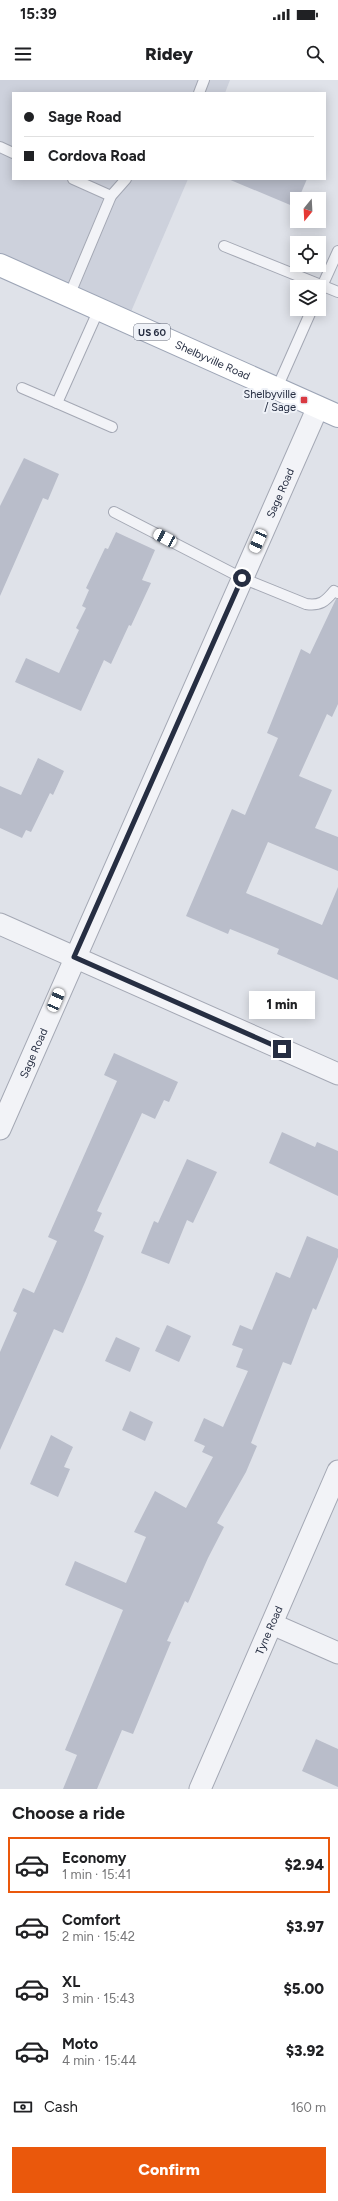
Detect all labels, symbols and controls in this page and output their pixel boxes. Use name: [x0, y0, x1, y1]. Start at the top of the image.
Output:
text: 15:39: [20, 5, 57, 23]
icon: menu: [12, 43, 34, 65]
text: Ridey: [145, 43, 193, 65]
icon: search: [304, 43, 326, 65]
text: Sage Road: [48, 108, 121, 126]
text: Cordova Road: [48, 147, 146, 165]
north arrow: [290, 192, 326, 228]
map controls: [290, 192, 326, 316]
button: locate: [290, 236, 326, 272]
button: layers: [290, 280, 326, 316]
road number: US 60: [134, 324, 170, 340]
street label: Shelbyville Road: [173, 338, 252, 382]
place label: Shelbyville / Sage: [243, 388, 296, 414]
marker: Shelbyville / Sage: [299, 395, 309, 405]
street label: Sage Road: [264, 466, 297, 520]
car: [152, 527, 178, 549]
car: [248, 528, 268, 554]
route start: [233, 569, 251, 587]
car: [46, 987, 66, 1013]
callout: 1 min: [249, 991, 315, 1019]
text: 1 min: [266, 997, 298, 1012]
street label: Sage Road: [17, 1026, 50, 1080]
route end: [273, 1040, 291, 1058]
street label: Tyne Road: [253, 1604, 285, 1657]
text: Choose a ride: [12, 1802, 125, 1824]
icon: car: [14, 1847, 50, 1883]
text: Economy: [62, 1849, 127, 1867]
text: $2.94: [285, 1856, 324, 1874]
text: 1 min · 15:41: [62, 1867, 131, 1882]
icon: car: [14, 1909, 50, 1945]
text: Comfort: [62, 1911, 121, 1929]
text: $3.97: [286, 1918, 324, 1936]
text: 2 min · 15:42: [62, 1929, 135, 1944]
icon: car: [14, 1971, 50, 2007]
text: XL: [62, 1973, 80, 1991]
text: $5.00: [283, 1980, 324, 1998]
text: 3 min · 15:43: [62, 1991, 135, 2006]
icon: car: [14, 2033, 50, 2069]
text: Moto: [62, 2035, 98, 2053]
text: $3.92: [286, 2042, 324, 2060]
text: 4 min · 15:44: [62, 2053, 137, 2068]
icon: cash: [12, 2096, 34, 2118]
text: Cash: [44, 2098, 78, 2116]
text: 160 m: [291, 2100, 326, 2115]
button: Confirm: [12, 2147, 326, 2193]

